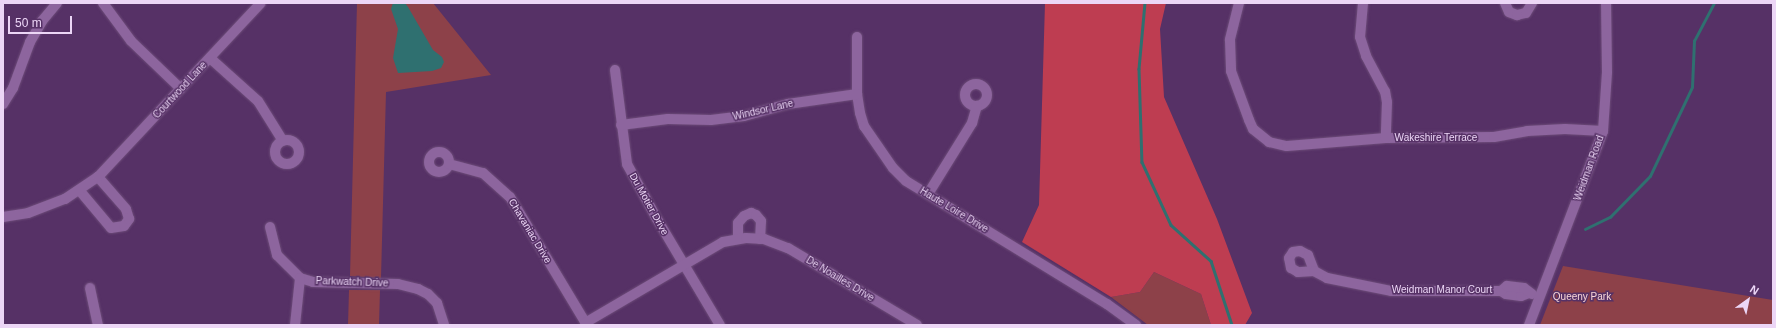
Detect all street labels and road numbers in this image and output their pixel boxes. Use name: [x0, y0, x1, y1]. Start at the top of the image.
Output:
street label: Courtwood Lane: [151, 59, 209, 121]
street label: Windsor Lane: [732, 97, 794, 123]
street label: Wakeshire Terrace: [1395, 132, 1477, 144]
street label: Weidman Road: [1572, 134, 1606, 202]
street label: Du Motier Drive: [627, 171, 671, 237]
street label: Haute Loire Drive: [918, 185, 990, 235]
street label: Chavaniac Drive: [506, 196, 554, 266]
street label: De Noailles Drive: [804, 254, 876, 304]
street label: Parkwatch Drive: [315, 275, 389, 289]
street label: Weidman Manor Court: [1392, 284, 1492, 296]

